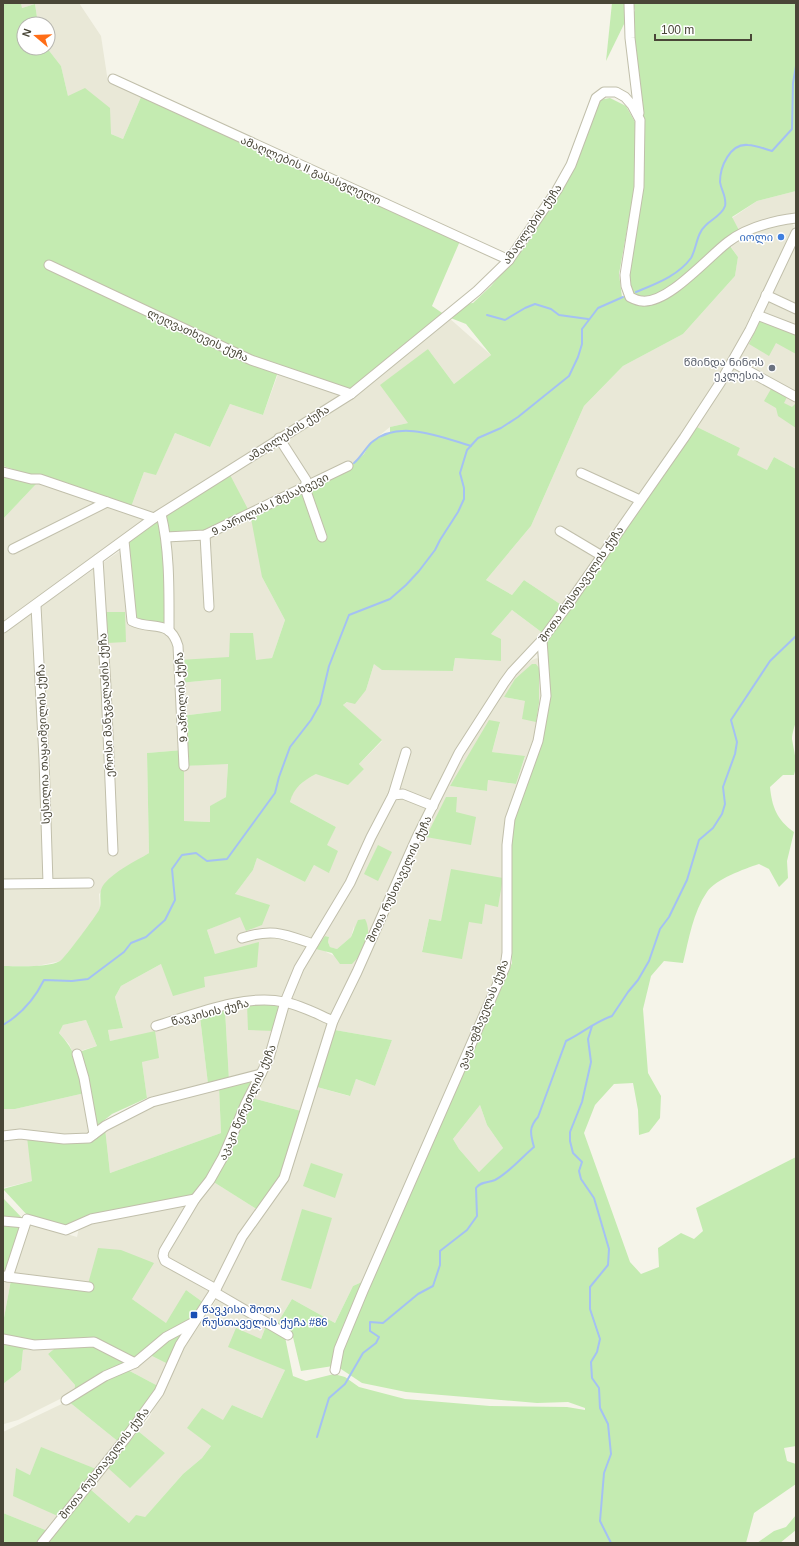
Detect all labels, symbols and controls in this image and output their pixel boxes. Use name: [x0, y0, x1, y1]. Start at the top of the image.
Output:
north arrow: [16, 16, 56, 56]
scale bar: [655, 16, 751, 42]
text: 100 m: [661, 23, 694, 37]
text: N: [20, 27, 34, 38]
street label: ამაღლების II გასასვლელი: [239, 134, 383, 207]
street label: ამაღლების ქუჩა: [500, 182, 565, 267]
place label: იოლი: [740, 231, 773, 244]
marker: იოლი: [776, 232, 786, 242]
street label: ლეღვათხევის ქუჩა: [145, 306, 250, 365]
place label: წმინდა ნინოს ეკლესია: [684, 356, 764, 382]
marker: წმინდა ნინოს ეკლესია: [767, 363, 777, 373]
street label: ამაღლების ქუჩა: [245, 403, 332, 464]
street label: 9 აპრილის I შესახვევი: [210, 470, 331, 538]
street label: შოთა რუსთაველის ქუჩა: [536, 524, 626, 645]
street label: ეროსი მანჯგალაძის ქუჩა: [96, 632, 117, 777]
street label: 9 აპრილის ქუჩა: [173, 652, 190, 742]
street label: სესილია თაყაიშვილის ქუჩა: [34, 664, 53, 824]
street label: შოთა რუსთაველის ქუჩა: [364, 814, 435, 945]
street label: ვაჟა-ფშაველას ქუჩა: [456, 958, 511, 1071]
street label: წავკისის ქუჩა: [170, 997, 250, 1028]
street label: აკაკი წერეთლის ქუჩა: [216, 1042, 279, 1162]
place label: წავკისი შოთა რუსთაველის ქუჩა #86: [202, 1303, 327, 1329]
marker: წავკისი შოთა რუსთაველის ქუჩა #86: [189, 1310, 199, 1320]
street label: შოთა რუსთაველის ქუჩა: [57, 1405, 152, 1522]

